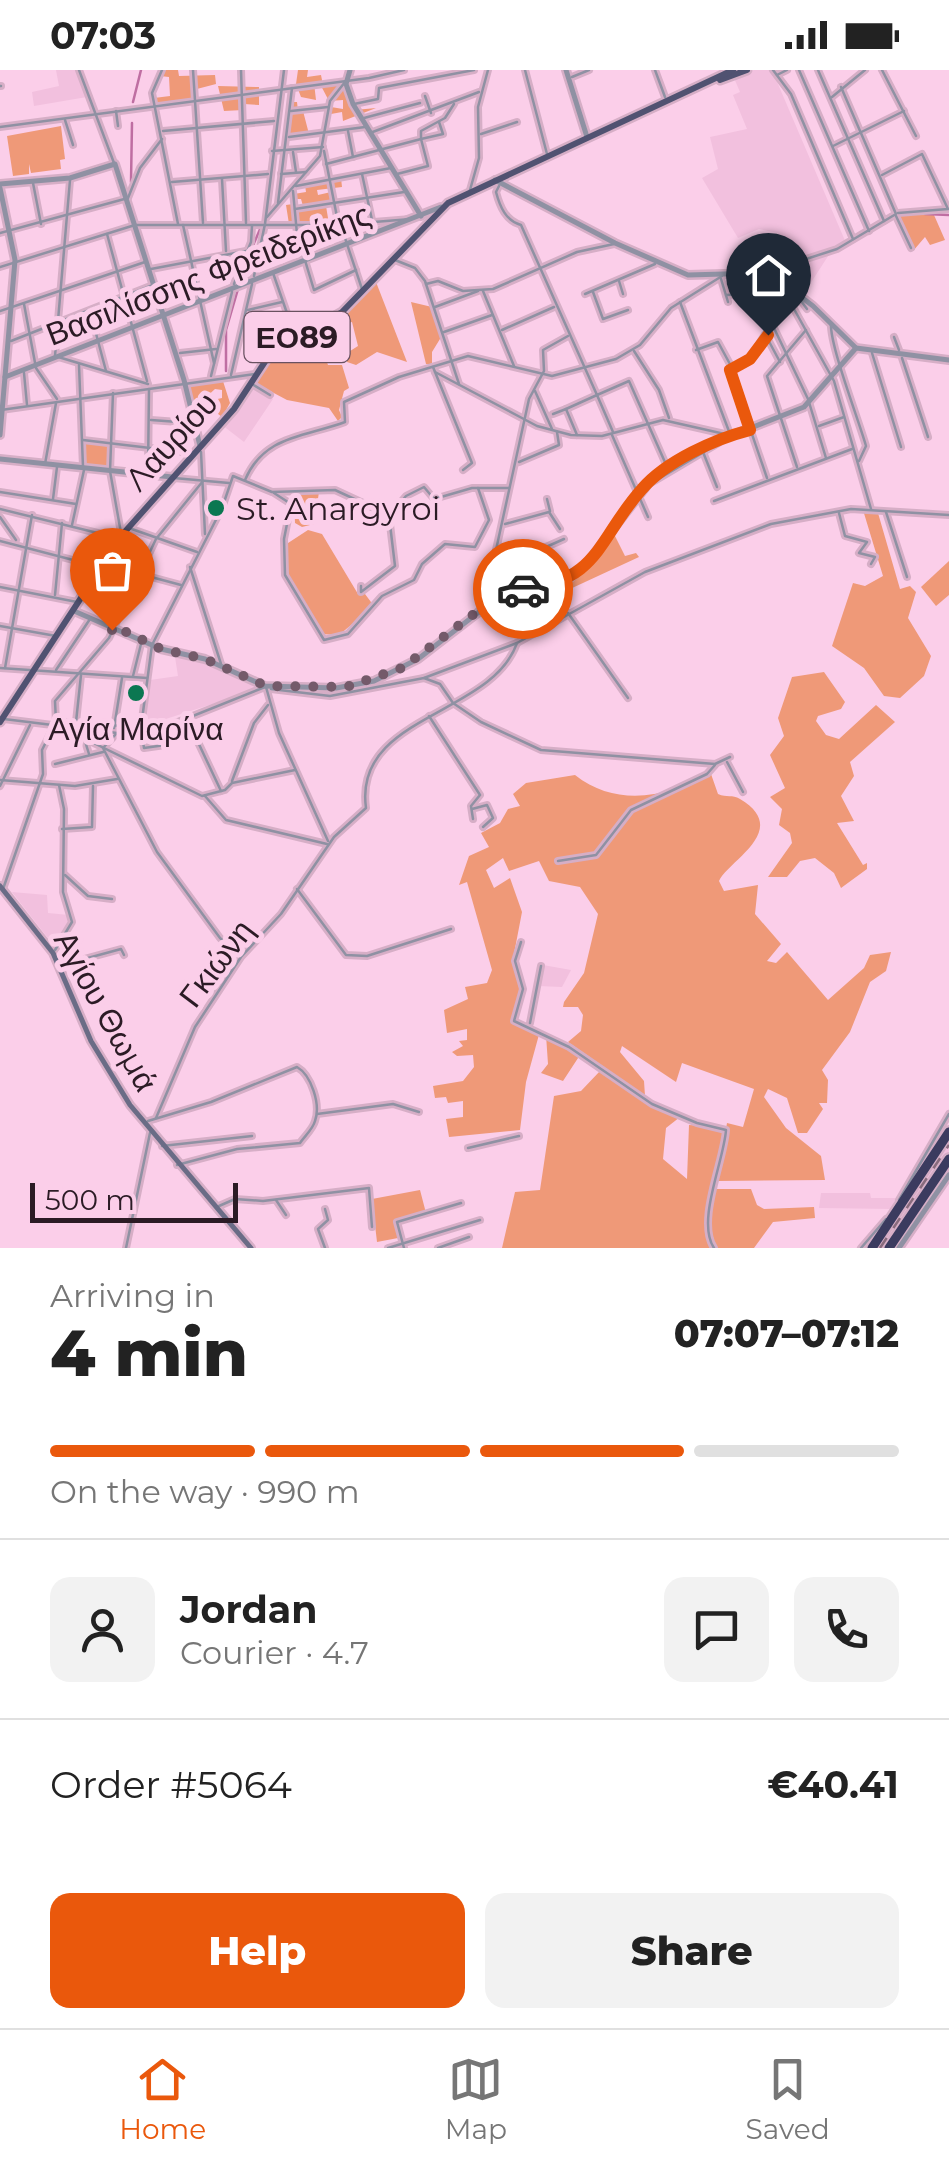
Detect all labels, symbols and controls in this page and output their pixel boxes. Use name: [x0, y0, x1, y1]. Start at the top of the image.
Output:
text: 07:03: [50, 12, 156, 59]
street label: Βασιλίσσης Φρειδερίκης: [40, 194, 376, 354]
pin: [726, 233, 811, 336]
icon: home: [741, 248, 796, 303]
road number: ΕΟ89: [244, 312, 350, 362]
street label: Λαυρίου: [117, 384, 225, 498]
place label: St. Anargyroi: [236, 489, 440, 528]
marker: St. Anargyroi: [205, 497, 227, 519]
pin: [70, 528, 155, 631]
courier: [473, 539, 573, 639]
icon: bag: [85, 543, 140, 598]
icon: car: [496, 562, 551, 617]
marker: Αγία Μαρίνα: [125, 682, 147, 704]
place label: Αγία Μαρίνα: [48, 709, 224, 748]
street label: Γκιώνη: [170, 912, 262, 1014]
street label: Αγίου Θωμά: [46, 924, 166, 1098]
scale bar: [30, 1178, 238, 1222]
text: 500 m: [45, 1183, 135, 1217]
text: Arriving in: [50, 1276, 215, 1315]
text: 07:07–07:12: [674, 1310, 899, 1357]
text: 4 min: [50, 1313, 248, 1392]
text: On the way · 990 m: [50, 1472, 360, 1511]
button: person: [50, 1577, 155, 1682]
button: chat: [664, 1577, 769, 1682]
button: phone: [794, 1577, 899, 1682]
text: Jordan: [180, 1586, 318, 1633]
text: Courier · 4.7: [180, 1633, 369, 1672]
text: Order #5064: [50, 1761, 292, 1808]
text: €40.41: [767, 1761, 899, 1808]
button: Help: [50, 1893, 465, 2008]
button: Share: [485, 1893, 899, 2008]
tab: Home: [119, 2052, 206, 2146]
tab: Map: [445, 2052, 507, 2146]
tab: Saved: [746, 2052, 830, 2146]

